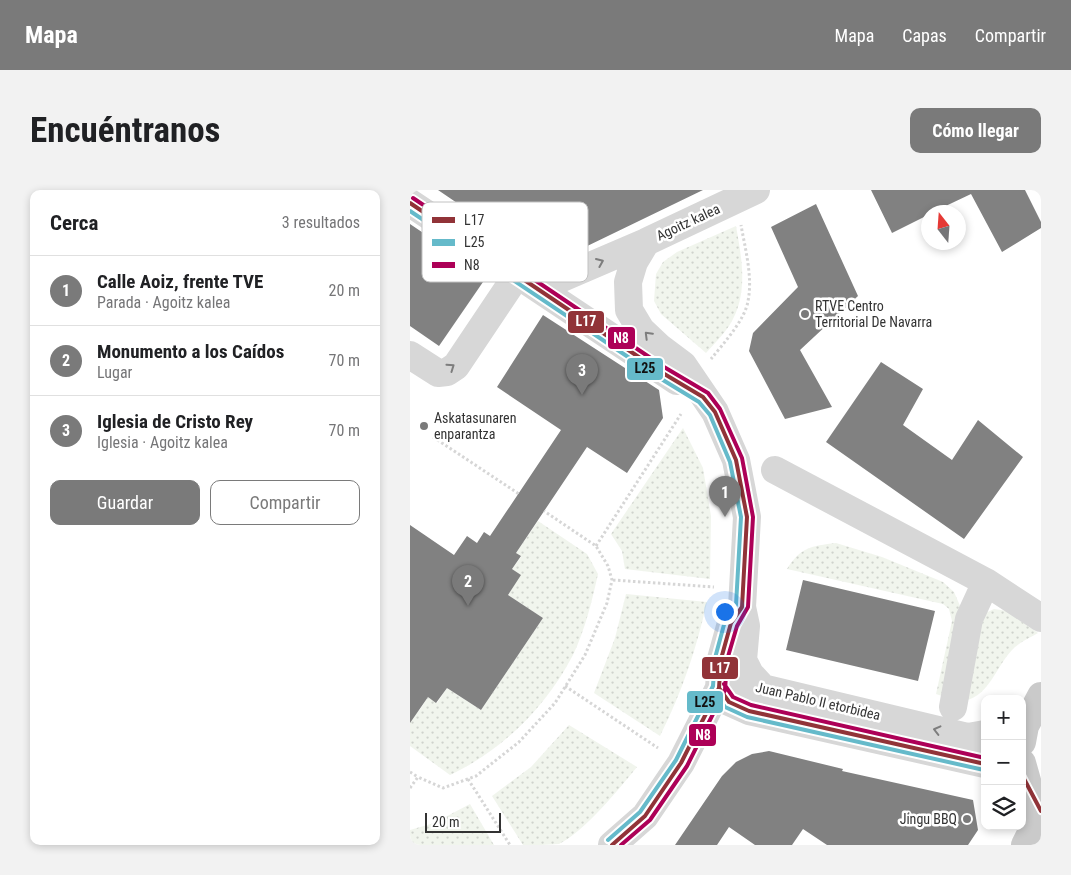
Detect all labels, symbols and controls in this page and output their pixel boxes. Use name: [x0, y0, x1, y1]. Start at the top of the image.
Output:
text: Mapa: [25, 21, 78, 49]
text: Mapa: [835, 25, 874, 46]
text: Capas: [902, 25, 947, 46]
text: Compartir: [975, 25, 1046, 46]
button: Cómo llegar: [910, 108, 1041, 153]
text: Encuéntranos: [30, 110, 221, 151]
street label: Agoitz kalea: [654, 200, 722, 244]
legend: [422, 202, 588, 282]
north arrow: [921, 205, 966, 250]
text: Cerca: [50, 211, 98, 235]
text: L17: [464, 212, 485, 228]
text: 3 resultados: [282, 213, 360, 232]
text: L25: [464, 234, 485, 250]
text: N8: [464, 257, 480, 273]
one-way arrow: [595, 258, 604, 268]
text: Calle Aoiz, frente TVE: [97, 270, 263, 293]
text: 1: [62, 281, 70, 300]
text: 20 m: [328, 281, 360, 300]
text: Parada · Agoitz kalea: [97, 293, 230, 312]
place label: RTVE Centro Territorial De Navarra: [815, 298, 932, 330]
marker: RTVE Centro Territorial De Navarra: [799, 308, 811, 320]
line badge: L17: [567, 310, 605, 334]
text: L17: [576, 313, 596, 329]
line badge: N8: [607, 326, 636, 350]
text: N8: [613, 330, 629, 346]
one-way arrow: [644, 332, 653, 341]
text: Monumento a los Caídos: [97, 340, 284, 363]
text: 2: [62, 351, 70, 370]
text: 70 m: [328, 351, 360, 370]
pin: 3: [566, 354, 598, 395]
line badge: L25: [626, 357, 664, 381]
text: L25: [635, 360, 655, 376]
text: Lugar: [97, 363, 132, 382]
one-way arrow: [445, 364, 455, 373]
text: Iglesia de Cristo Rey: [97, 410, 253, 433]
place label: Askatasunaren enparantza: [434, 410, 516, 442]
marker: Askatasunaren enparantza: [418, 420, 430, 432]
text: 3: [62, 421, 70, 440]
text: 70 m: [328, 421, 360, 440]
text: Iglesia · Agoitz kalea: [97, 433, 228, 452]
pin: 1: [709, 476, 741, 517]
button: Guardar: [50, 480, 200, 525]
button: Compartir: [210, 480, 360, 525]
pin: 2: [452, 565, 484, 606]
your location: [712, 599, 738, 625]
line badge: L17: [701, 656, 739, 680]
text: L17: [710, 660, 730, 676]
street label: Juan Pablo II etorbidea: [754, 679, 882, 723]
line badge: L25: [686, 690, 724, 714]
text: L25: [695, 694, 715, 710]
map controls: [981, 695, 1026, 830]
button: +: [981, 695, 1026, 740]
line badge: N8: [688, 723, 717, 747]
one-way arrow: [934, 725, 942, 735]
text: N8: [695, 727, 711, 743]
button: −: [981, 740, 1026, 785]
button: layers: [981, 785, 1026, 830]
scale bar: [425, 810, 501, 833]
place label: Jingu BBQ: [900, 811, 957, 827]
marker: Jingu BBQ: [961, 813, 973, 825]
text: 20 m: [432, 814, 460, 830]

